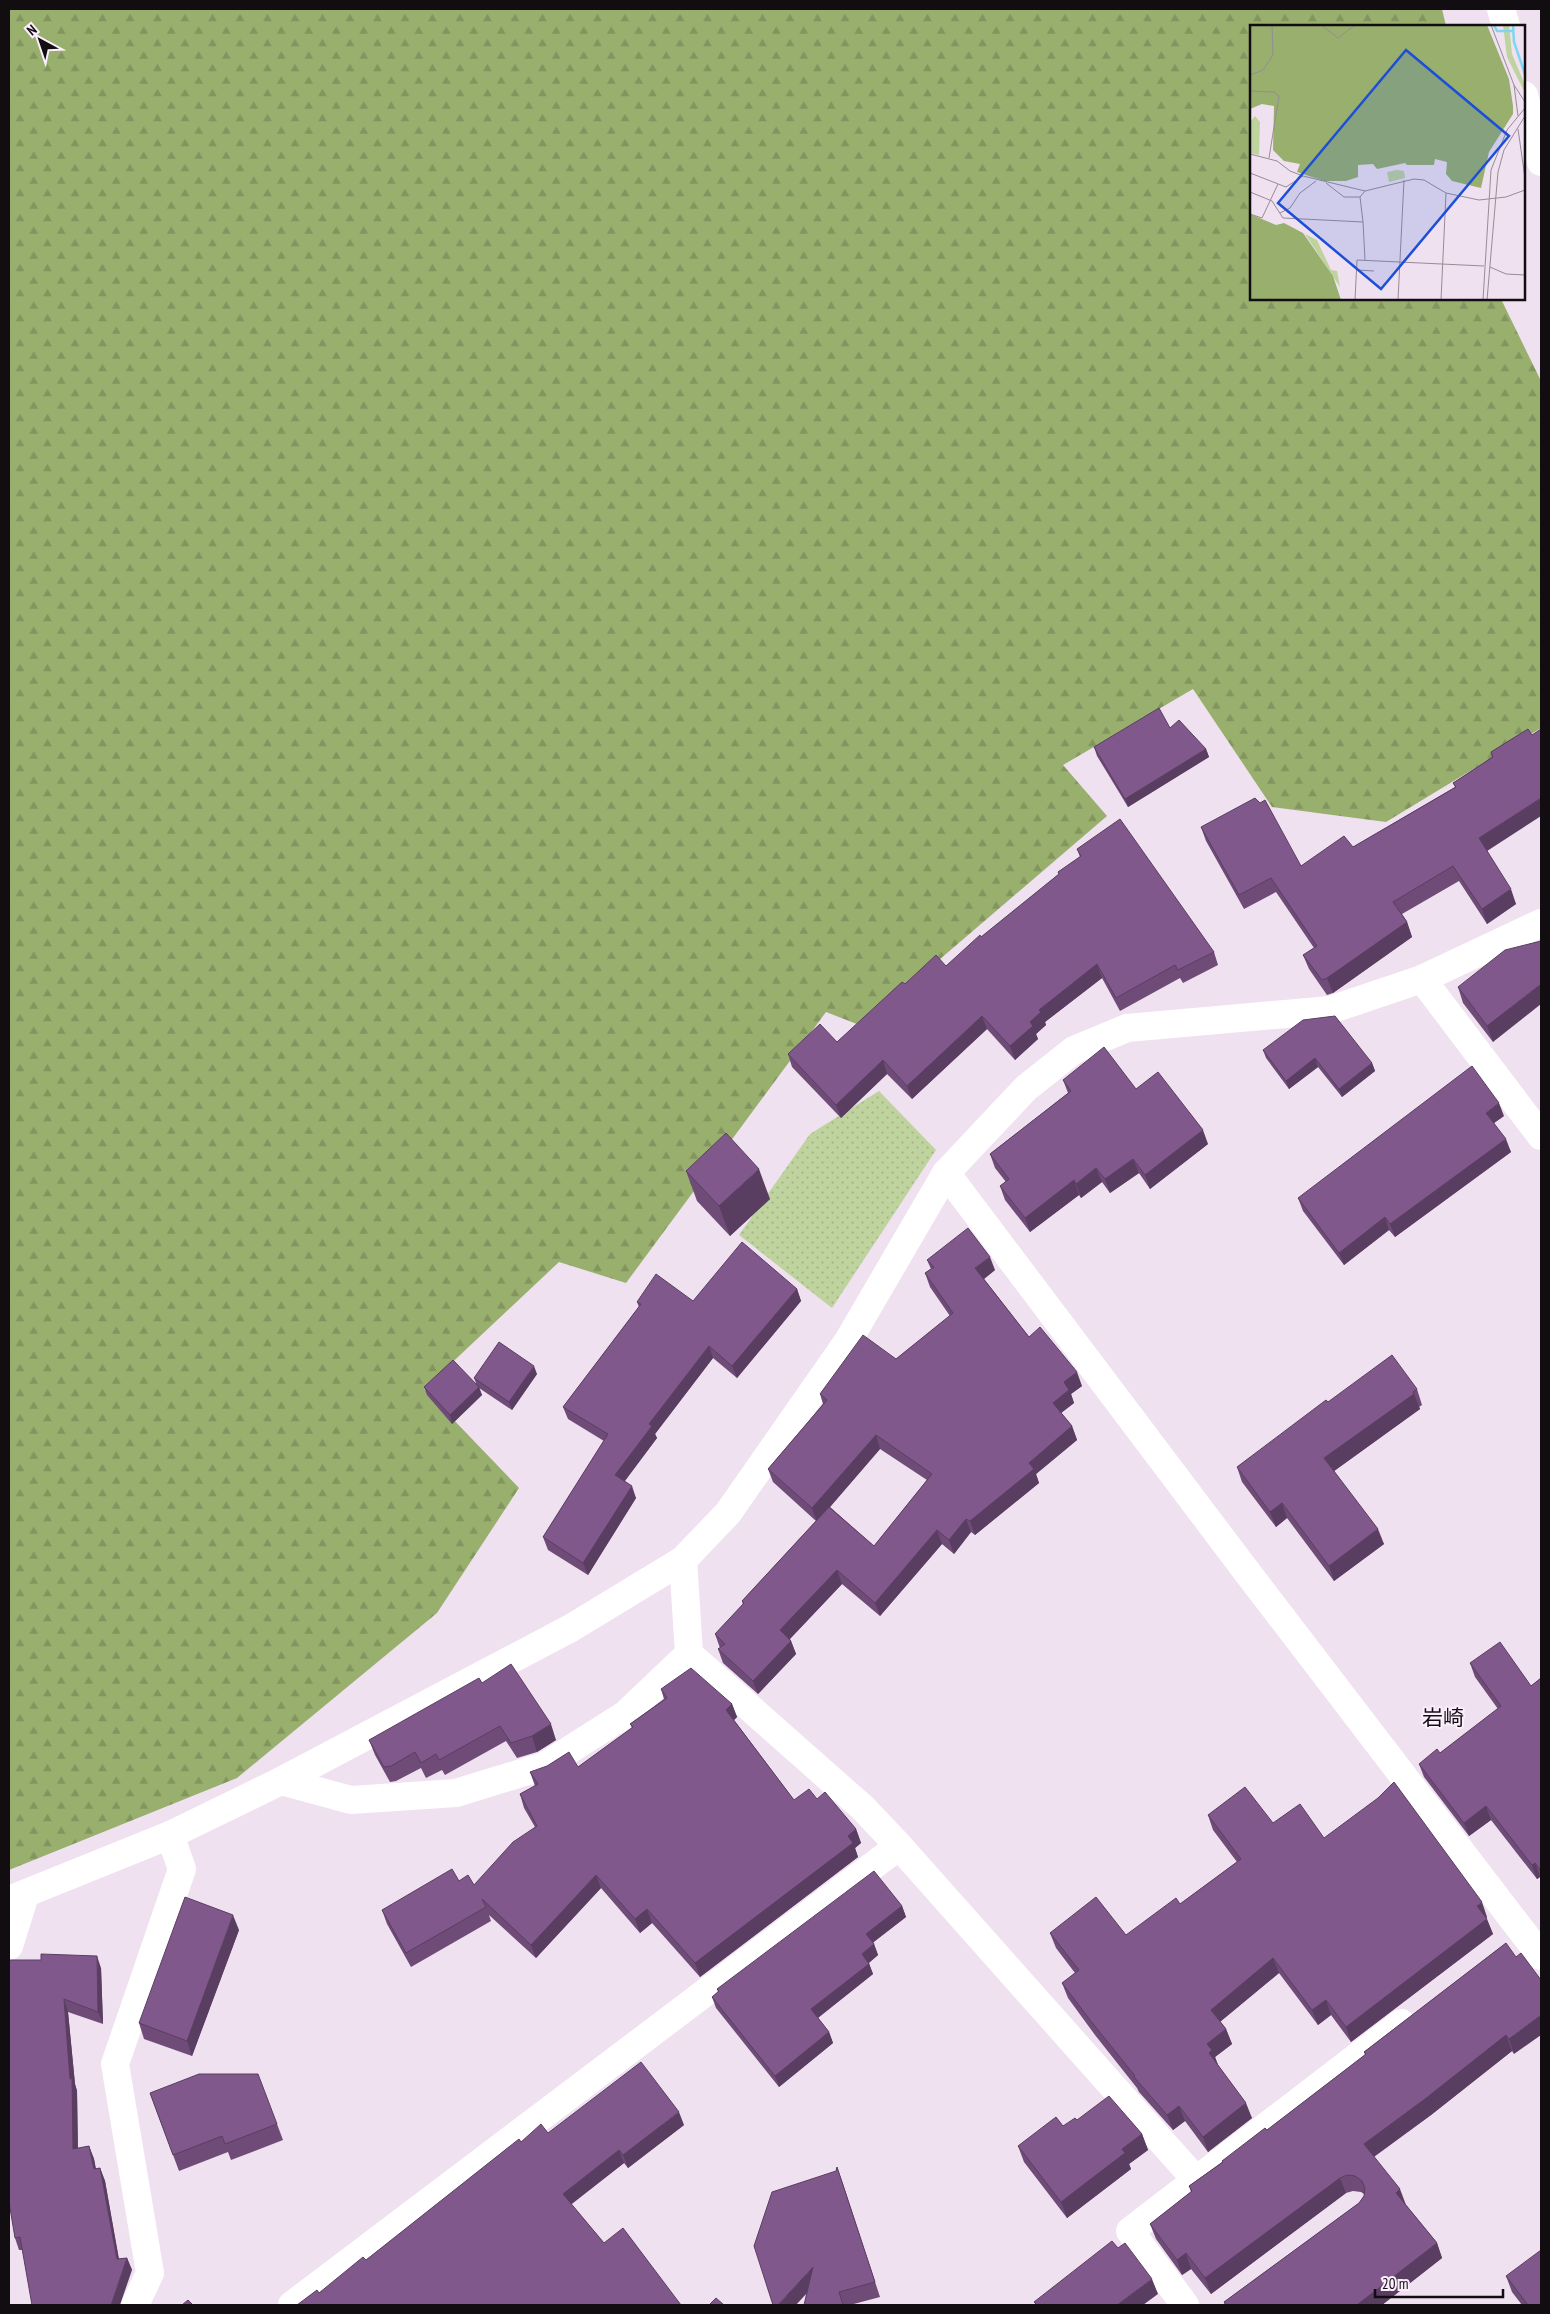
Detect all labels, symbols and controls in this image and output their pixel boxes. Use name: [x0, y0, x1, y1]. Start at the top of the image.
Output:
north arrow: [15, 15, 65, 65]
text: N: [23, 21, 40, 39]
inset map: [1250, 25, 1525, 300]
district label: 岩崎: [1422, 1704, 1464, 1731]
scale bar: [1375, 2266, 1502, 2298]
text: 20 m: [1382, 2274, 1408, 2293]

